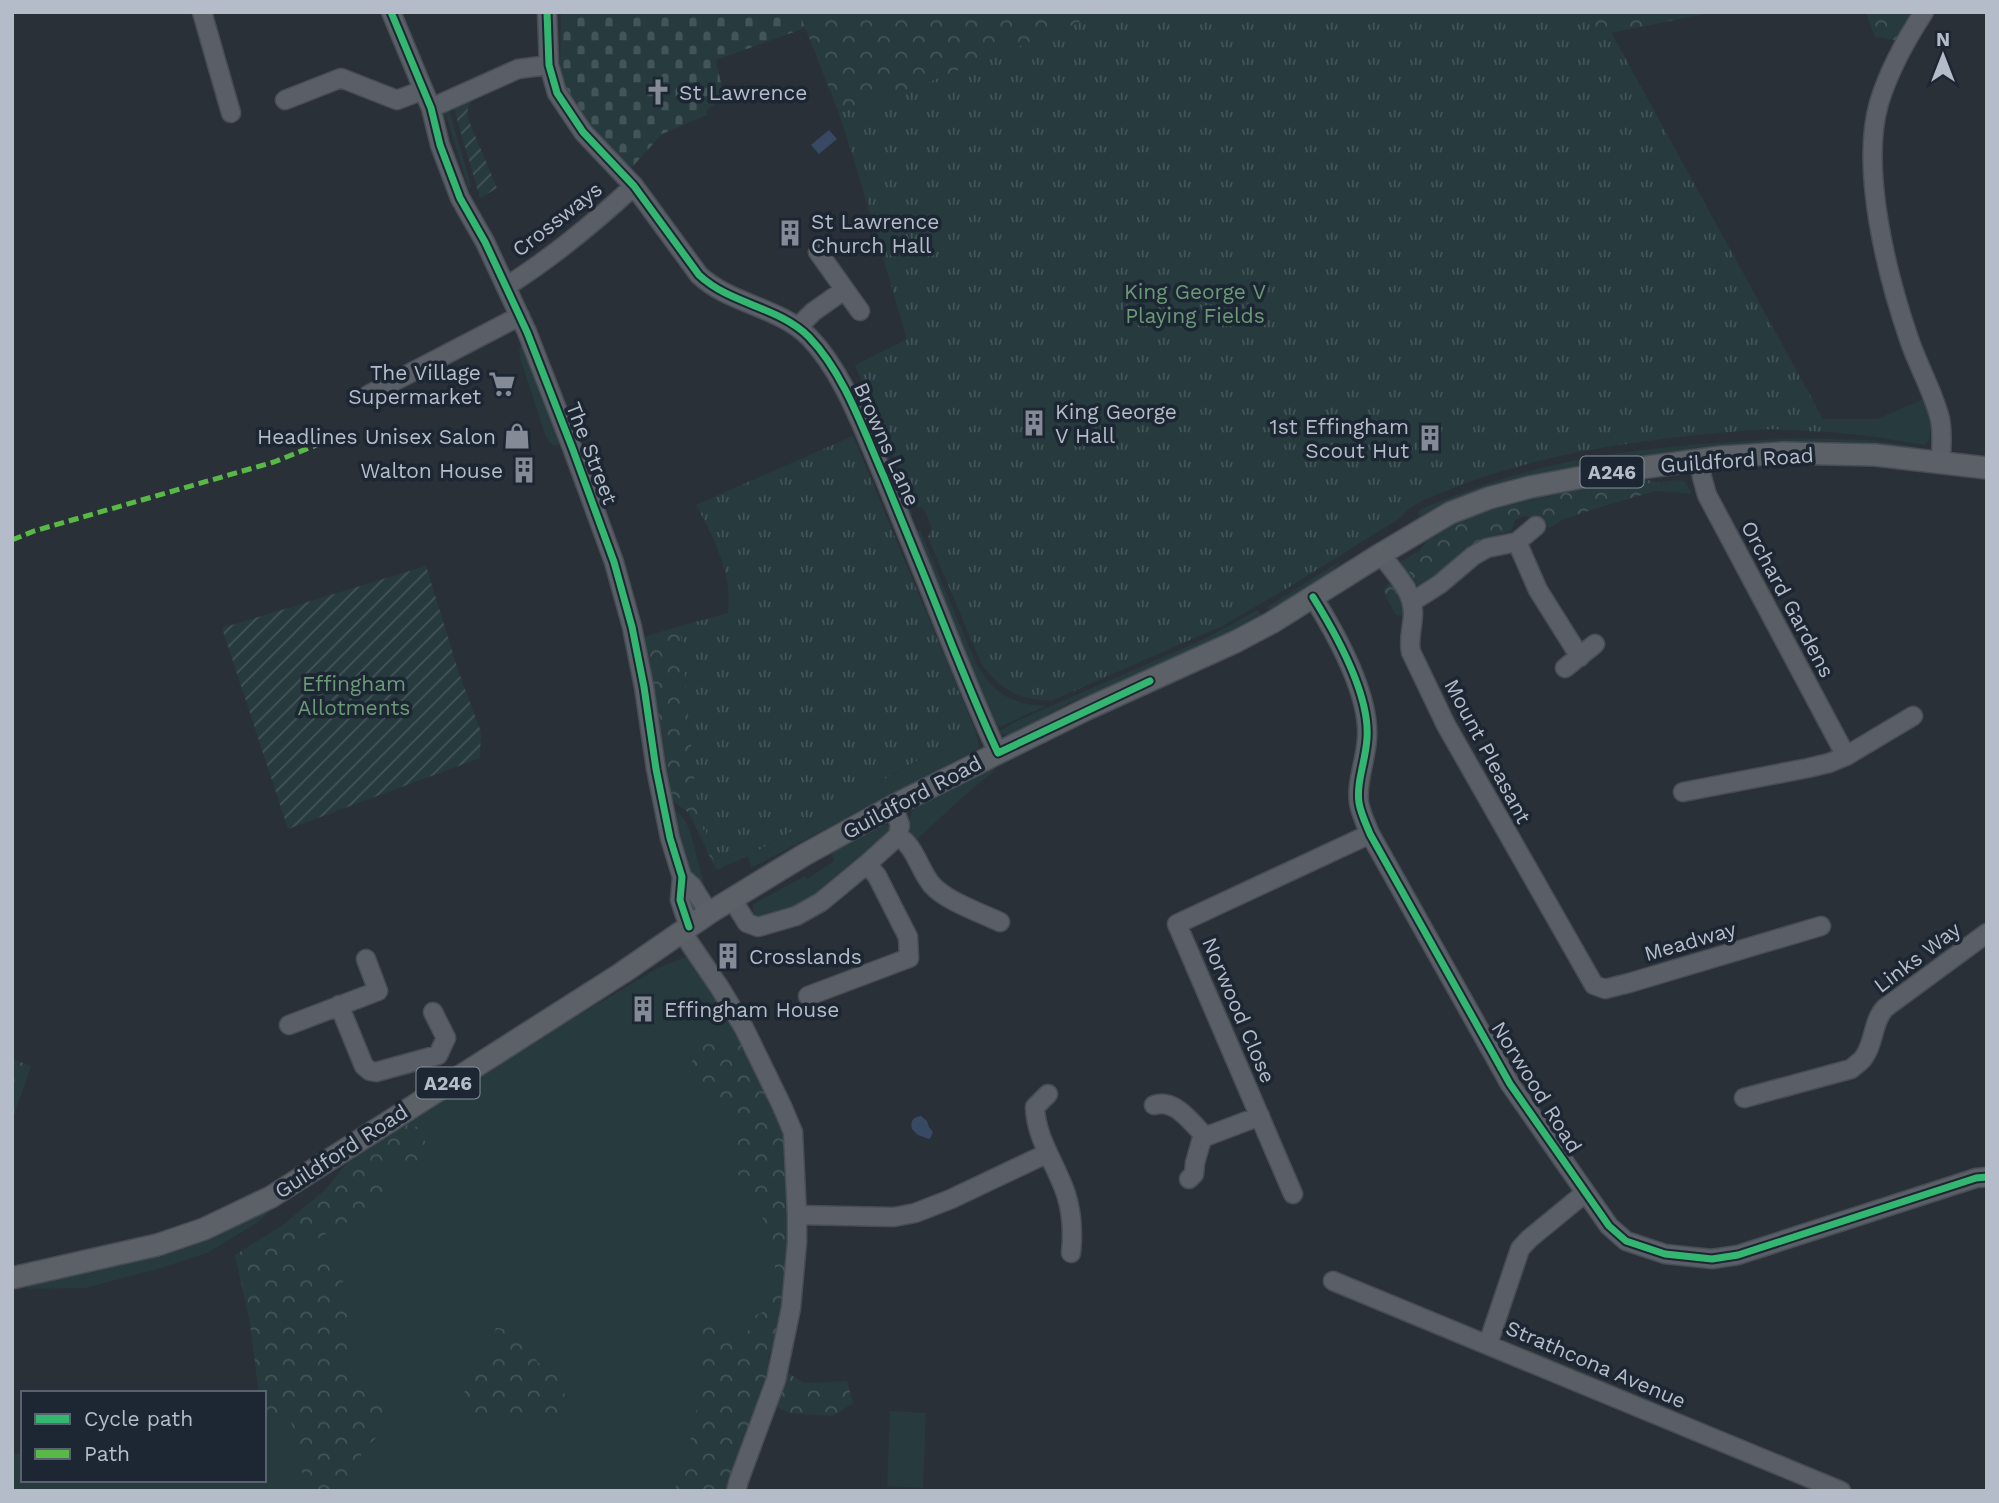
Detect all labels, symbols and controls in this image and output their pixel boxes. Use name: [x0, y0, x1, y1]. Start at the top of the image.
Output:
north arrow: [1908, 21, 1978, 91]
text: N: [1936, 28, 1950, 51]
church icon: St Lawrence: [643, 77, 673, 107]
place label: St Lawrence: [679, 80, 807, 105]
street label: Crossways: [507, 176, 607, 262]
place label: St Lawrence Church Hall: [811, 209, 939, 258]
building icon: St Lawrence Church Hall: [775, 218, 805, 248]
park label: King George V Playing Fields: [1124, 279, 1266, 328]
place label: The Village Supermarket: [348, 360, 481, 409]
supermarket icon: The Village Supermarket: [487, 369, 517, 399]
street label: Browns Lane: [849, 378, 925, 510]
street label: The Street: [561, 398, 623, 508]
place label: King George V Hall: [1055, 399, 1177, 448]
building icon: King George V Hall: [1019, 408, 1049, 438]
place label: 1st Effingham Scout Hut: [1270, 414, 1409, 463]
shop icon: Headlines Unisex Salon: [502, 421, 532, 451]
building icon: 1st Effingham Scout Hut: [1415, 423, 1445, 453]
place label: Headlines Unisex Salon: [257, 424, 496, 449]
street label: Guildford Road: [1659, 442, 1815, 478]
building icon: Walton House: [509, 455, 539, 485]
road number: A246: [1580, 457, 1644, 488]
place label: Walton House: [360, 458, 503, 483]
street label: Orchard Gardens: [1736, 516, 1840, 682]
park label: Effingham Allotments: [298, 671, 410, 720]
street label: Mount Pleasant: [1439, 675, 1537, 828]
street label: Guildford Road: [838, 750, 986, 844]
street label: Meadway: [1641, 916, 1739, 966]
street label: Links Way: [1869, 916, 1965, 998]
street label: Norwood Close: [1197, 933, 1281, 1087]
building icon: Crosslands: [713, 941, 743, 971]
place label: Crosslands: [749, 944, 862, 969]
building icon: Effingham House: [628, 994, 658, 1024]
place label: Effingham House: [664, 997, 839, 1022]
street label: Norwood Road: [1487, 1017, 1587, 1157]
road number: A246: [416, 1068, 480, 1098]
street label: Guildford Road: [270, 1099, 412, 1203]
street label: Strathcona Avenue: [1502, 1315, 1690, 1413]
legend: [21, 1391, 266, 1482]
text: Cycle path: [84, 1406, 193, 1431]
text: Path: [84, 1441, 130, 1466]

